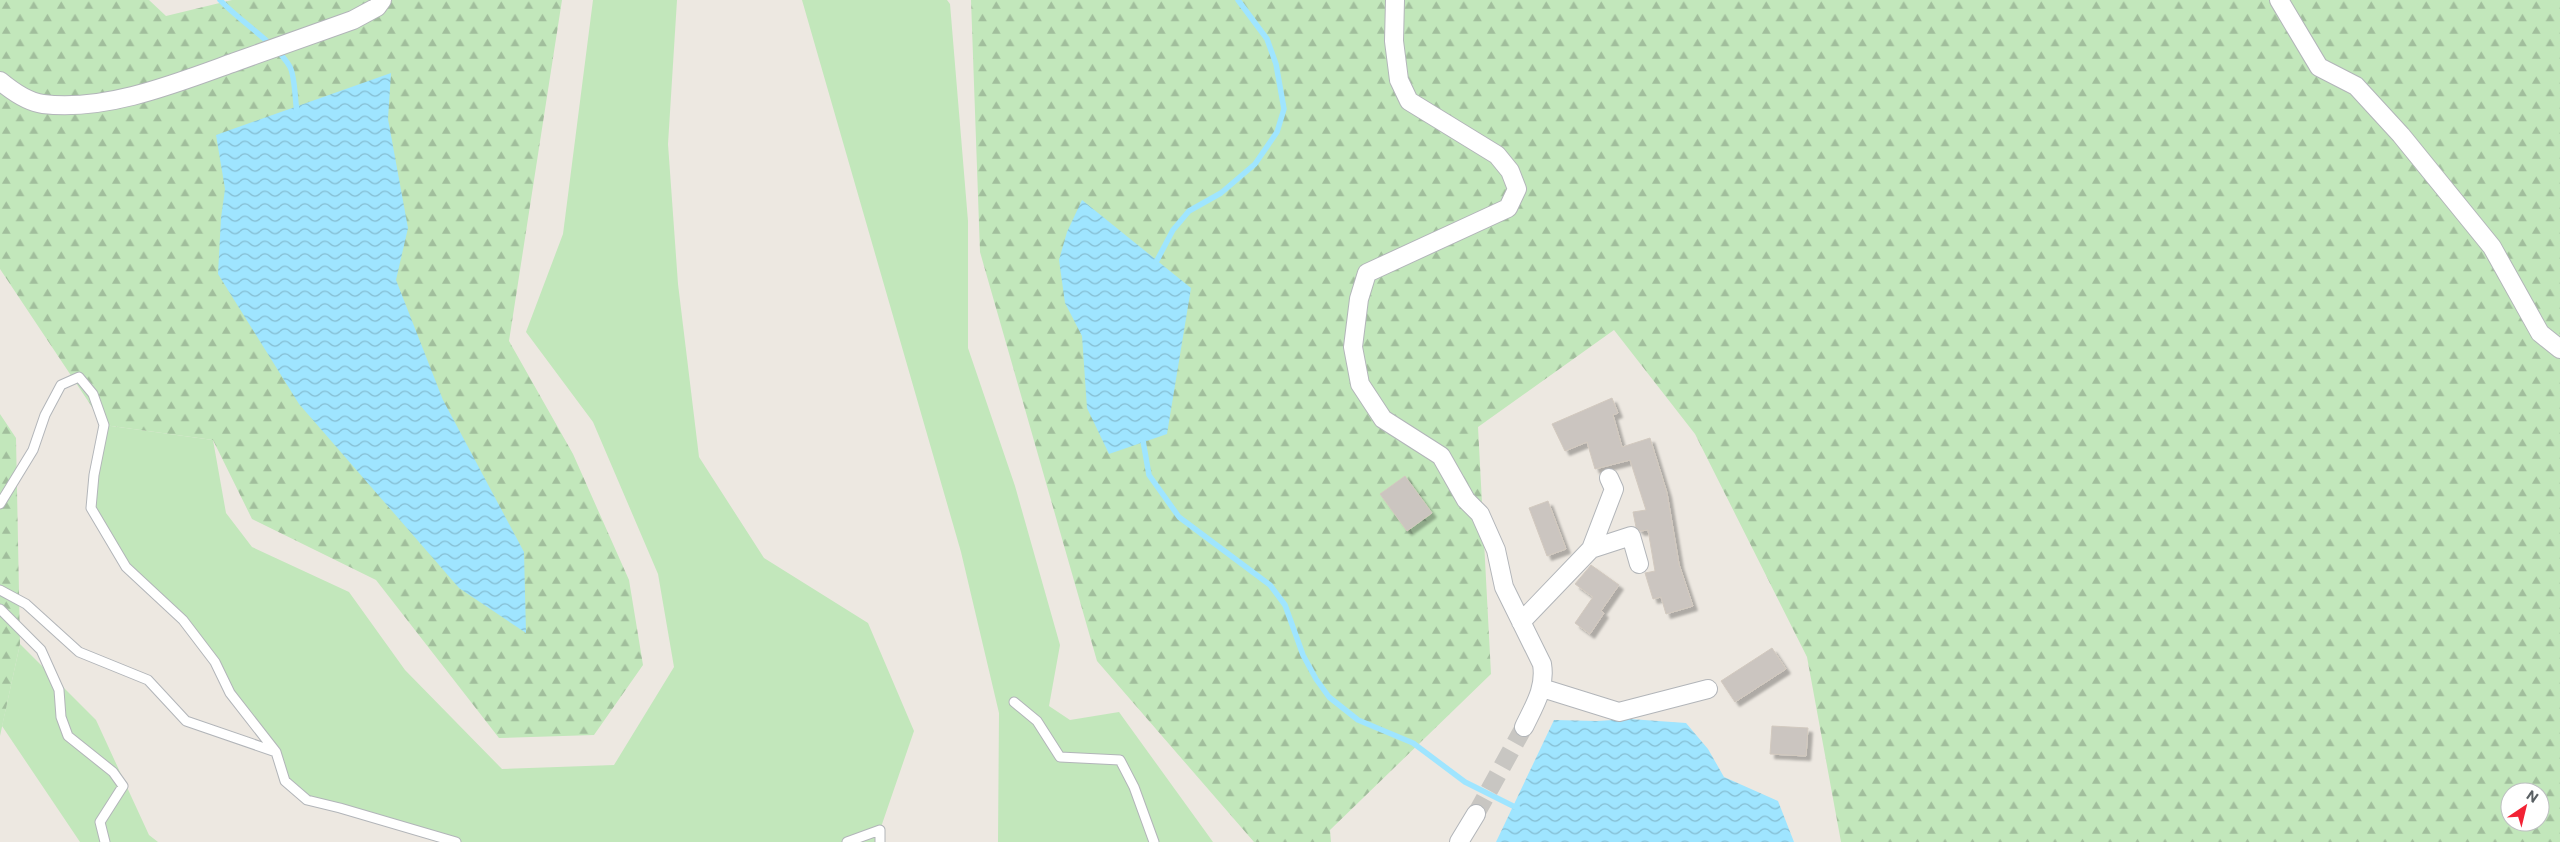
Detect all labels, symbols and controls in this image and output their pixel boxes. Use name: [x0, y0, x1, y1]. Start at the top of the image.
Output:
north arrow: [2500, 782, 2550, 832]
text: N: [2524, 786, 2542, 806]

